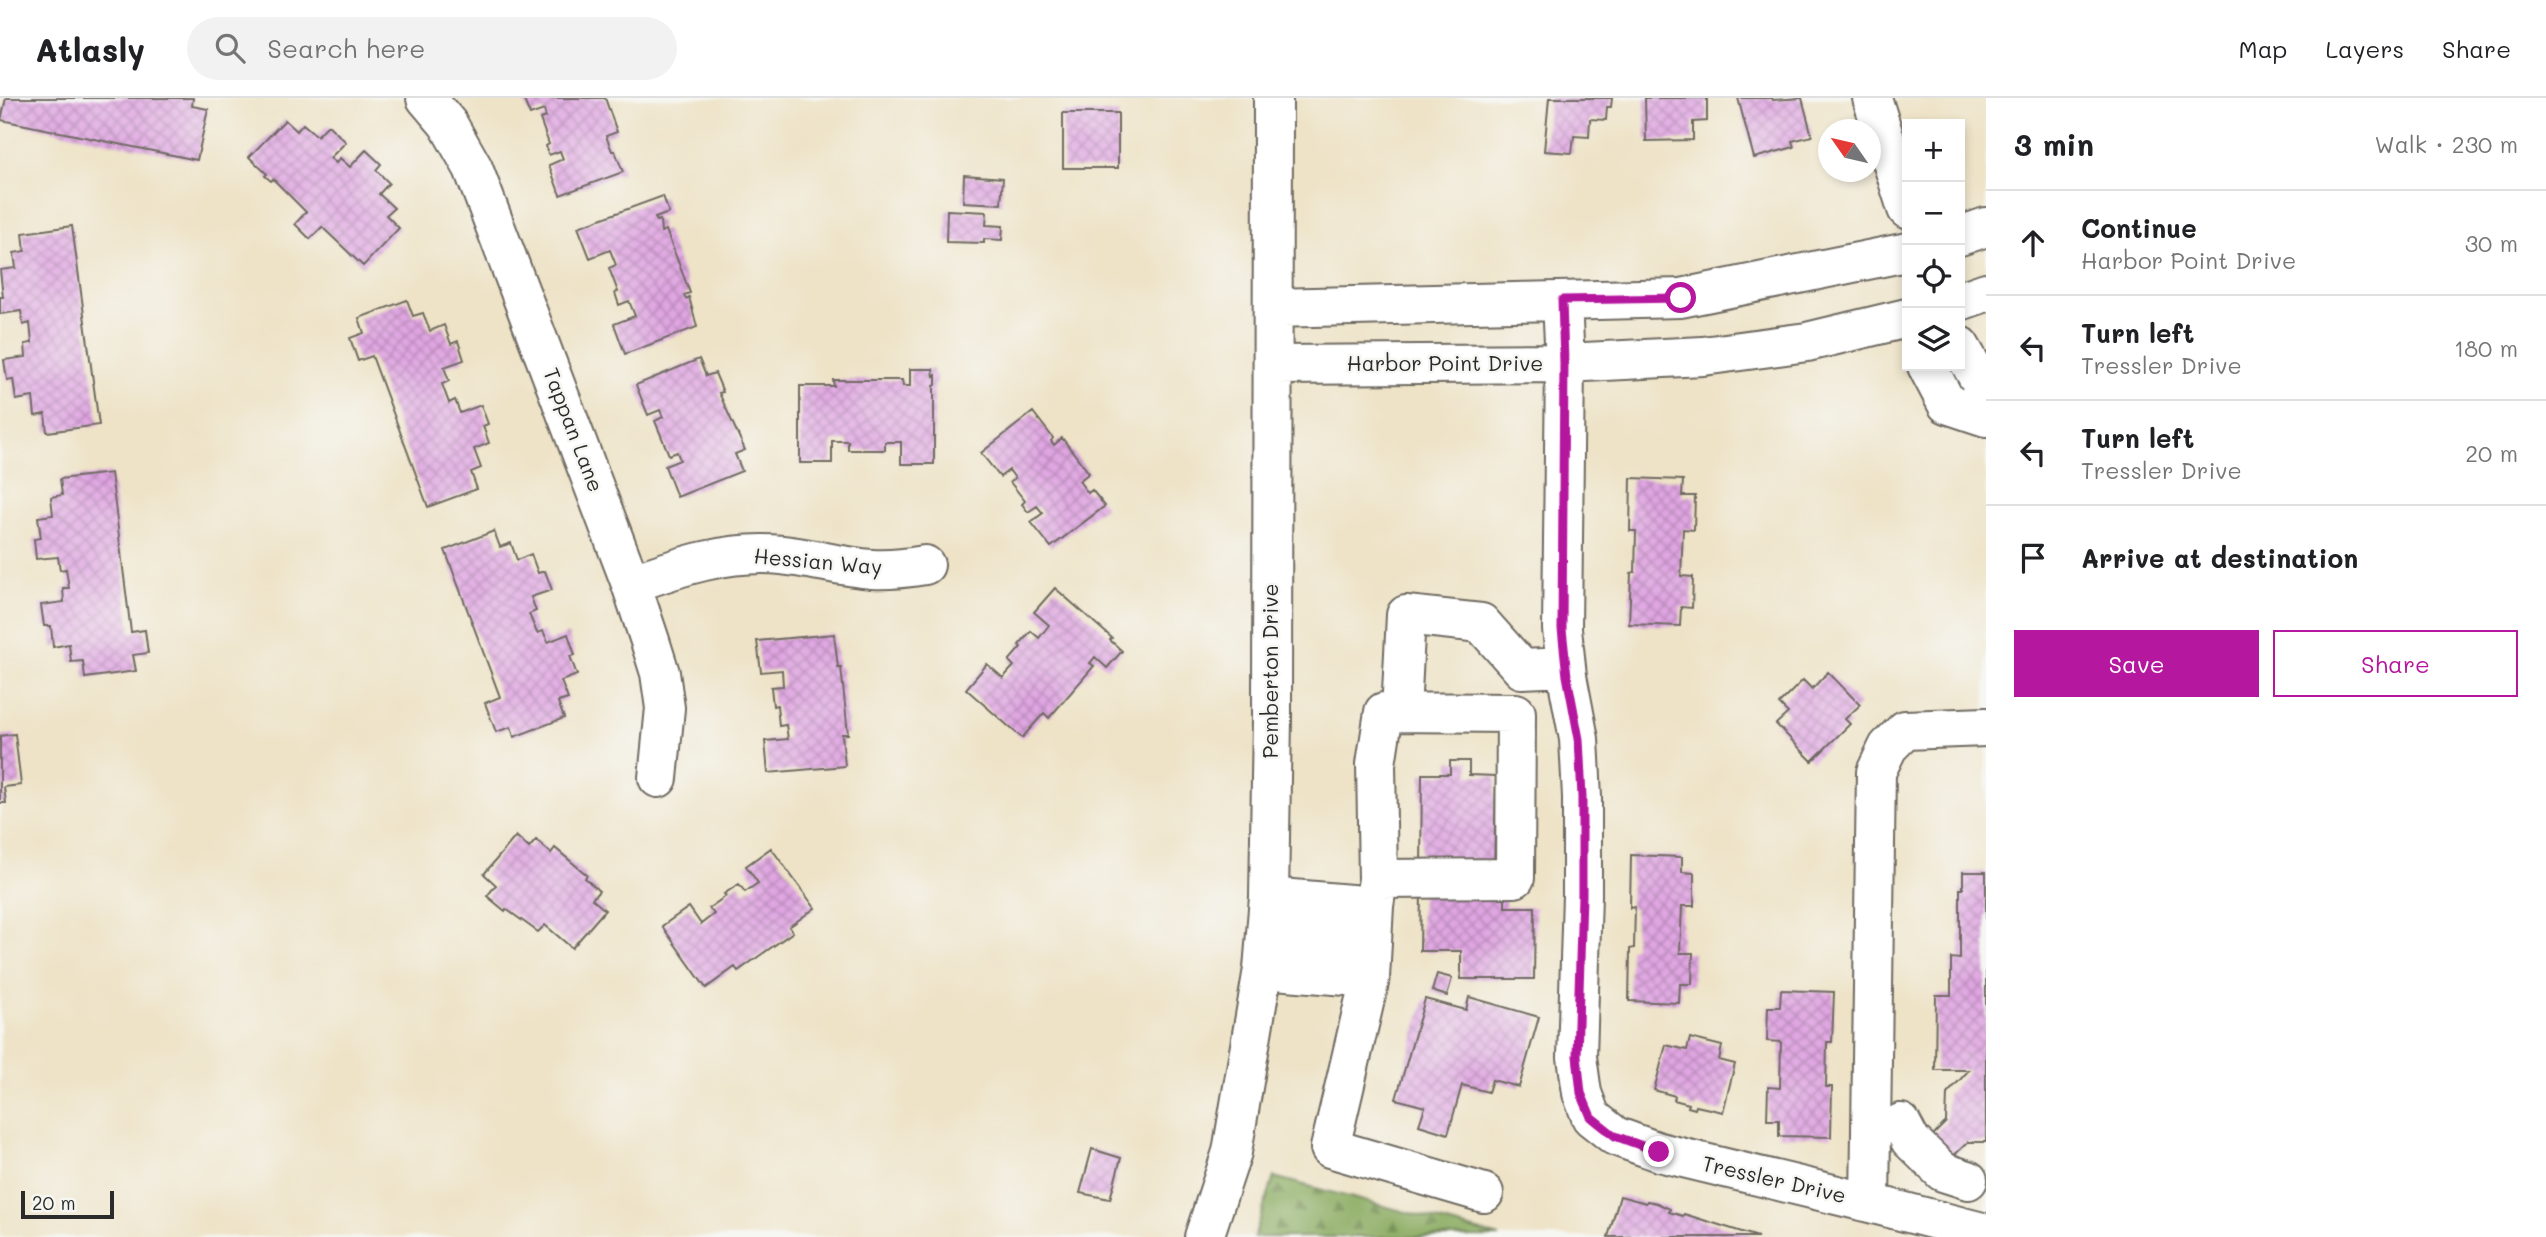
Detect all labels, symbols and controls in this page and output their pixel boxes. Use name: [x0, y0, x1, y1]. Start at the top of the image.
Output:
search box: [187, 17, 677, 80]
text: Atlasly: [35, 27, 145, 70]
icon: search: [211, 29, 249, 67]
text: Search here: [267, 31, 425, 65]
text: Map: [2239, 33, 2287, 64]
text: Layers: [2325, 33, 2404, 64]
text: Share: [2442, 33, 2511, 64]
north arrow: [1818, 119, 1881, 182]
map controls: [1902, 119, 1965, 371]
button: +: [1902, 119, 1965, 182]
text: 3 min: [2014, 124, 2094, 164]
text: Walk · 230 m: [2375, 129, 2518, 159]
button: −: [1902, 182, 1965, 245]
text: Continue: [2081, 211, 2197, 245]
icon: ahead: [2014, 224, 2052, 262]
text: 30 m: [2465, 228, 2518, 258]
button: locate: [1902, 245, 1965, 308]
text: Harbor Point Drive: [2081, 245, 2296, 275]
route start: [1665, 282, 1696, 313]
button: layers: [1902, 308, 1965, 371]
text: Turn left: [2081, 316, 2194, 350]
icon: left: [2014, 329, 2052, 367]
text: 180 m: [2454, 333, 2518, 363]
street label: Harbor Point Drive: [1347, 349, 1543, 376]
text: Tressler Drive: [2081, 350, 2242, 380]
street label: Tappan Lane: [538, 364, 610, 495]
text: Turn left: [2081, 421, 2194, 455]
icon: left: [2014, 434, 2052, 472]
text: 20 m: [2465, 438, 2518, 468]
text: Tressler Drive: [2081, 455, 2242, 485]
icon: arrive: [2014, 539, 2052, 577]
street label: Hessian Way: [753, 541, 883, 580]
text: Arrive at destination: [2081, 541, 2358, 575]
street label: Pemberton Drive: [1256, 583, 1283, 759]
button: Save: [2014, 630, 2259, 697]
button: Share: [2273, 630, 2518, 697]
route end: [1643, 1136, 1674, 1167]
street label: Tressler Drive: [1700, 1149, 1849, 1208]
scale bar: [21, 1188, 114, 1220]
text: 20 m: [32, 1190, 76, 1215]

